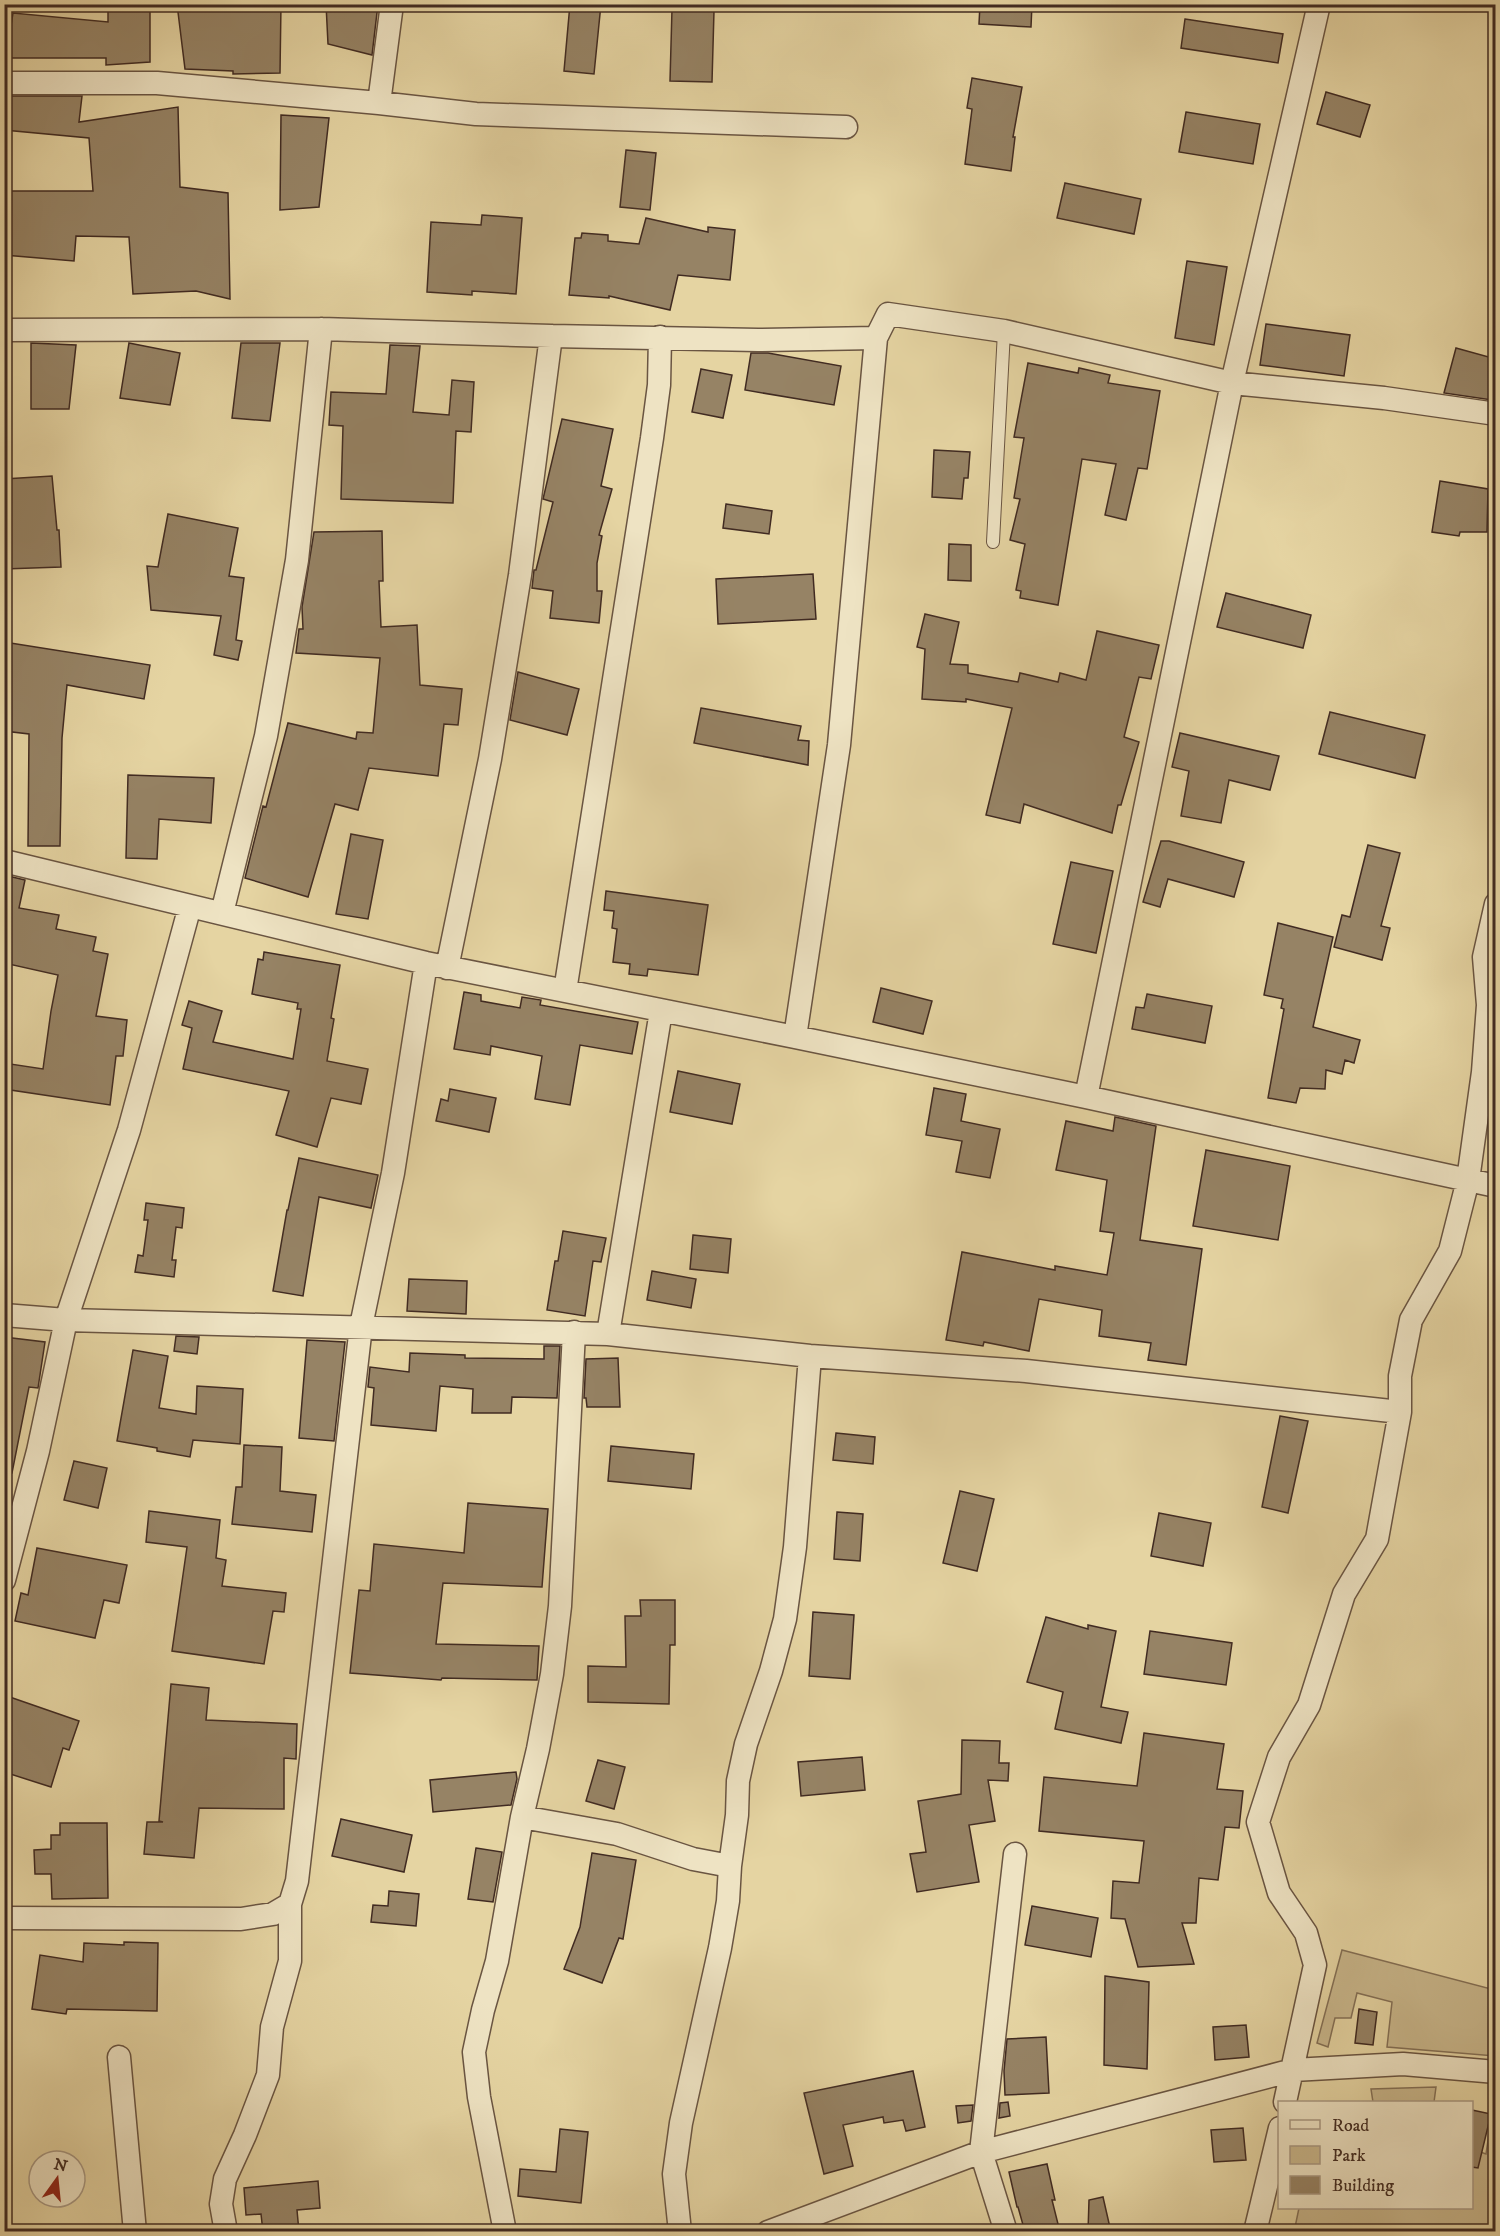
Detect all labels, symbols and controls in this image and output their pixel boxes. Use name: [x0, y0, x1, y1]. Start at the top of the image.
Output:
legend: [1278, 2101, 1473, 2209]
text: Road: [1332, 2115, 1369, 2137]
text: Park: [1332, 2145, 1366, 2167]
north arrow: [27, 2149, 87, 2209]
text: N: [52, 2154, 70, 2177]
text: Building: [1332, 2175, 1394, 2197]

